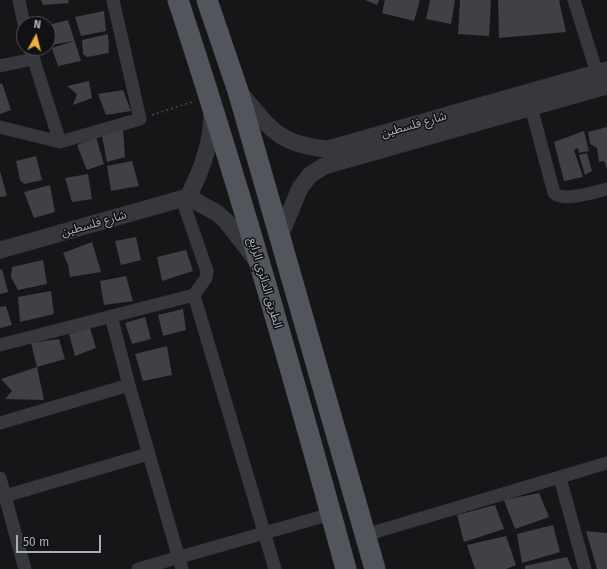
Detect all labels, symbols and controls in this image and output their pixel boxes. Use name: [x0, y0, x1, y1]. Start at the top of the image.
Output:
north arrow: [16, 16, 56, 56]
text: N: [33, 18, 42, 31]
street label: شارع فلسطين: [380, 109, 448, 141]
street label: شارع فلسطين: [60, 208, 128, 240]
street label: الطريق الدائري الرابع: [245, 236, 285, 330]
scale bar: [18, 527, 103, 553]
text: 50 m: [23, 535, 49, 549]

